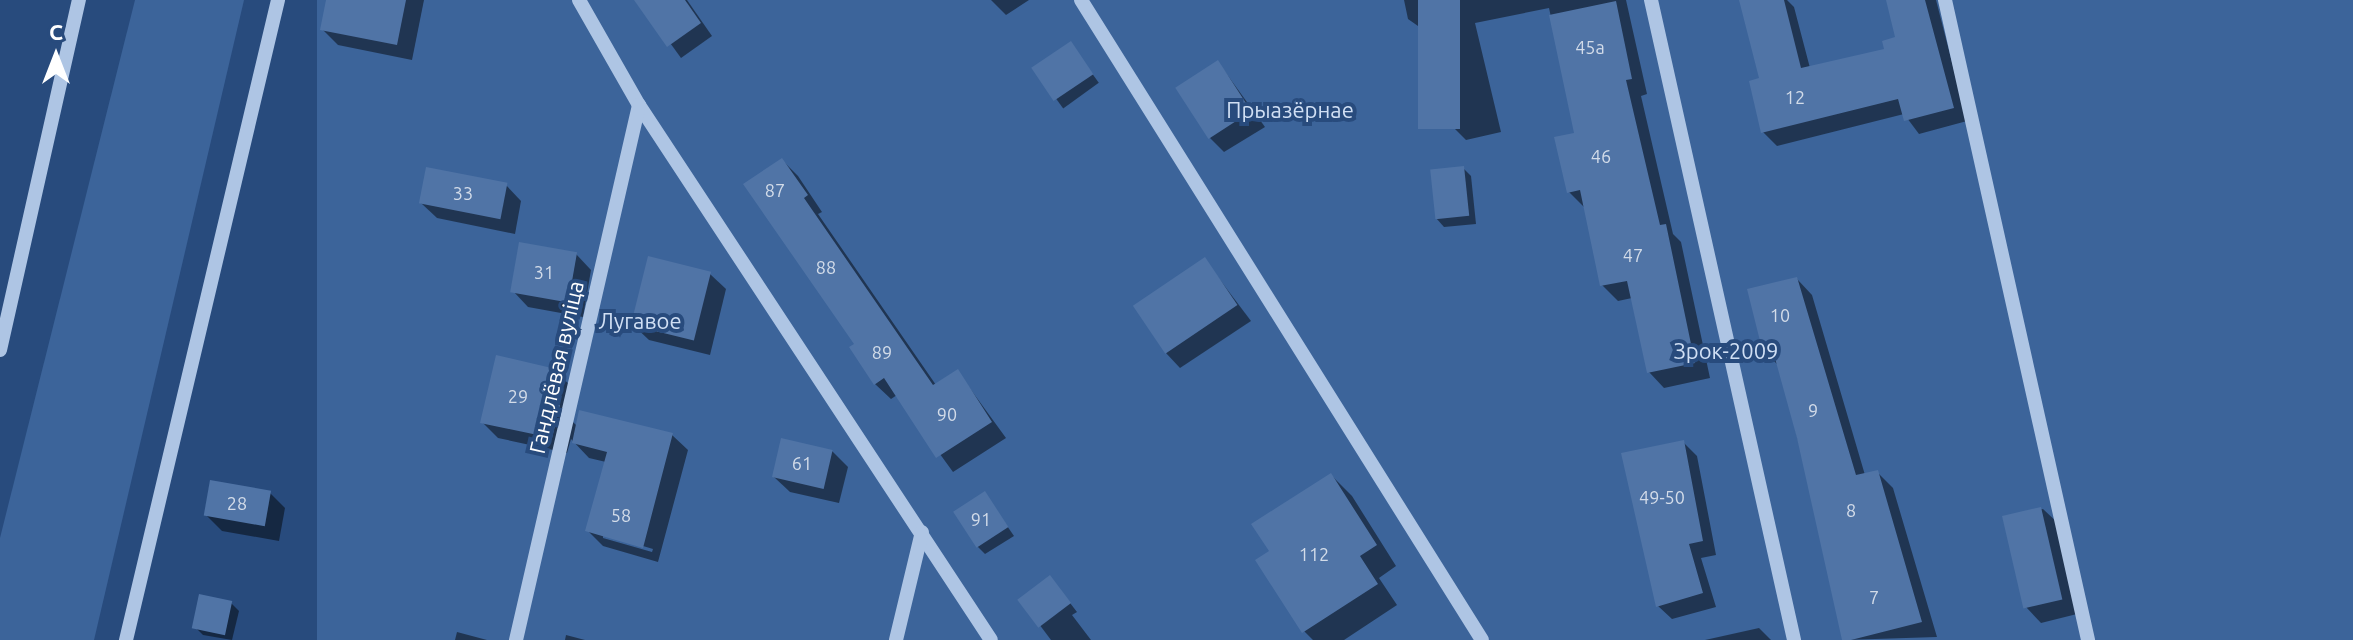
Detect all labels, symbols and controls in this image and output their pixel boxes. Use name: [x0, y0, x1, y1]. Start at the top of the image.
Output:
north arrow: [16, 16, 96, 96]
text: С: [49, 19, 63, 44]
house number: 45а: [1575, 36, 1605, 58]
house number: 12: [1785, 86, 1805, 108]
park label: Прыазёрнае: [1226, 97, 1354, 123]
house number: 46: [1591, 145, 1611, 167]
house number: 87: [765, 179, 785, 201]
house number: 33: [453, 182, 473, 204]
house number: 47: [1623, 244, 1643, 266]
house number: 88: [816, 256, 836, 278]
house number: 31: [534, 261, 554, 283]
street label: Гандлёвая вуліца: [523, 278, 589, 456]
house number: 10: [1770, 304, 1790, 326]
park label: Лугавое: [598, 308, 682, 334]
park label: Зрок-2009: [1674, 338, 1778, 364]
house number: 89: [872, 341, 892, 363]
house number: 29: [508, 385, 528, 407]
house number: 9: [1808, 399, 1818, 421]
house number: 90: [937, 403, 957, 425]
house number: 61: [792, 452, 812, 474]
house number: 49-50: [1639, 486, 1685, 508]
house number: 28: [227, 492, 247, 514]
house number: 8: [1846, 499, 1856, 521]
house number: 58: [611, 504, 631, 526]
house number: 91: [971, 508, 991, 530]
house number: 112: [1299, 543, 1329, 565]
house number: 7: [1869, 586, 1879, 608]

